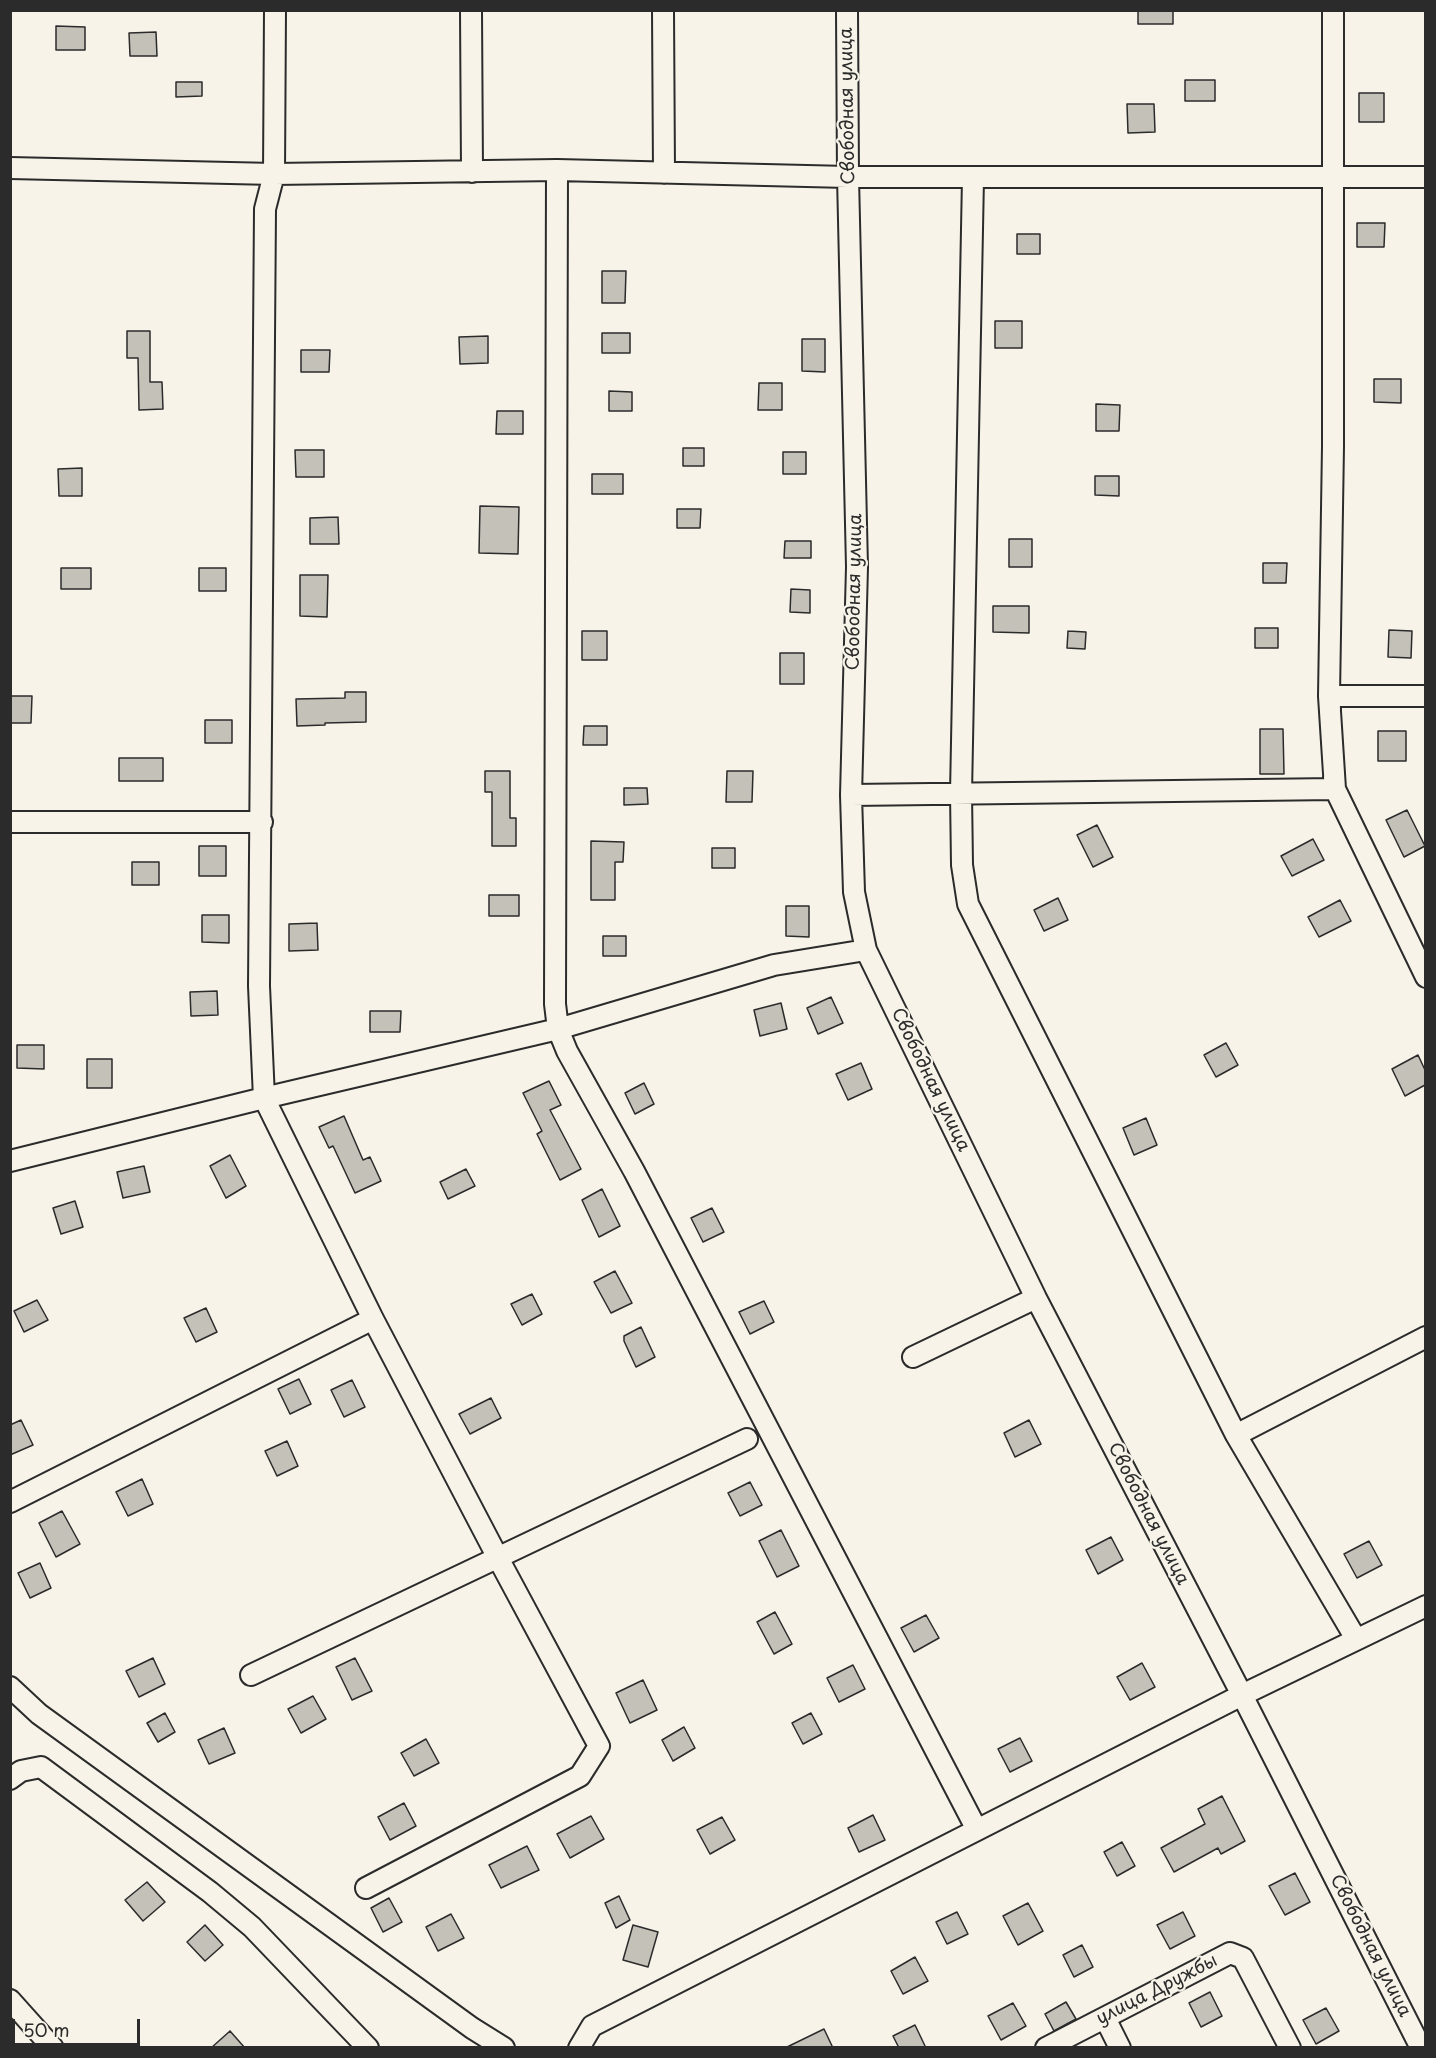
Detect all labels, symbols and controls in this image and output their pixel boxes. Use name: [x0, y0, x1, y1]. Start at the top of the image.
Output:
street label: Свободная улица: [836, 27, 860, 185]
street label: Свободная улица: [843, 513, 867, 671]
street label: Свободная улица: [886, 1005, 974, 1155]
street label: Свободная улица: [1103, 1439, 1193, 1589]
street label: Свободная улица: [1325, 1871, 1415, 2021]
street label: улица Дружбы: [1093, 1950, 1221, 2030]
scale bar: [15, 2007, 142, 2045]
text: 50 m: [23, 2016, 70, 2043]

